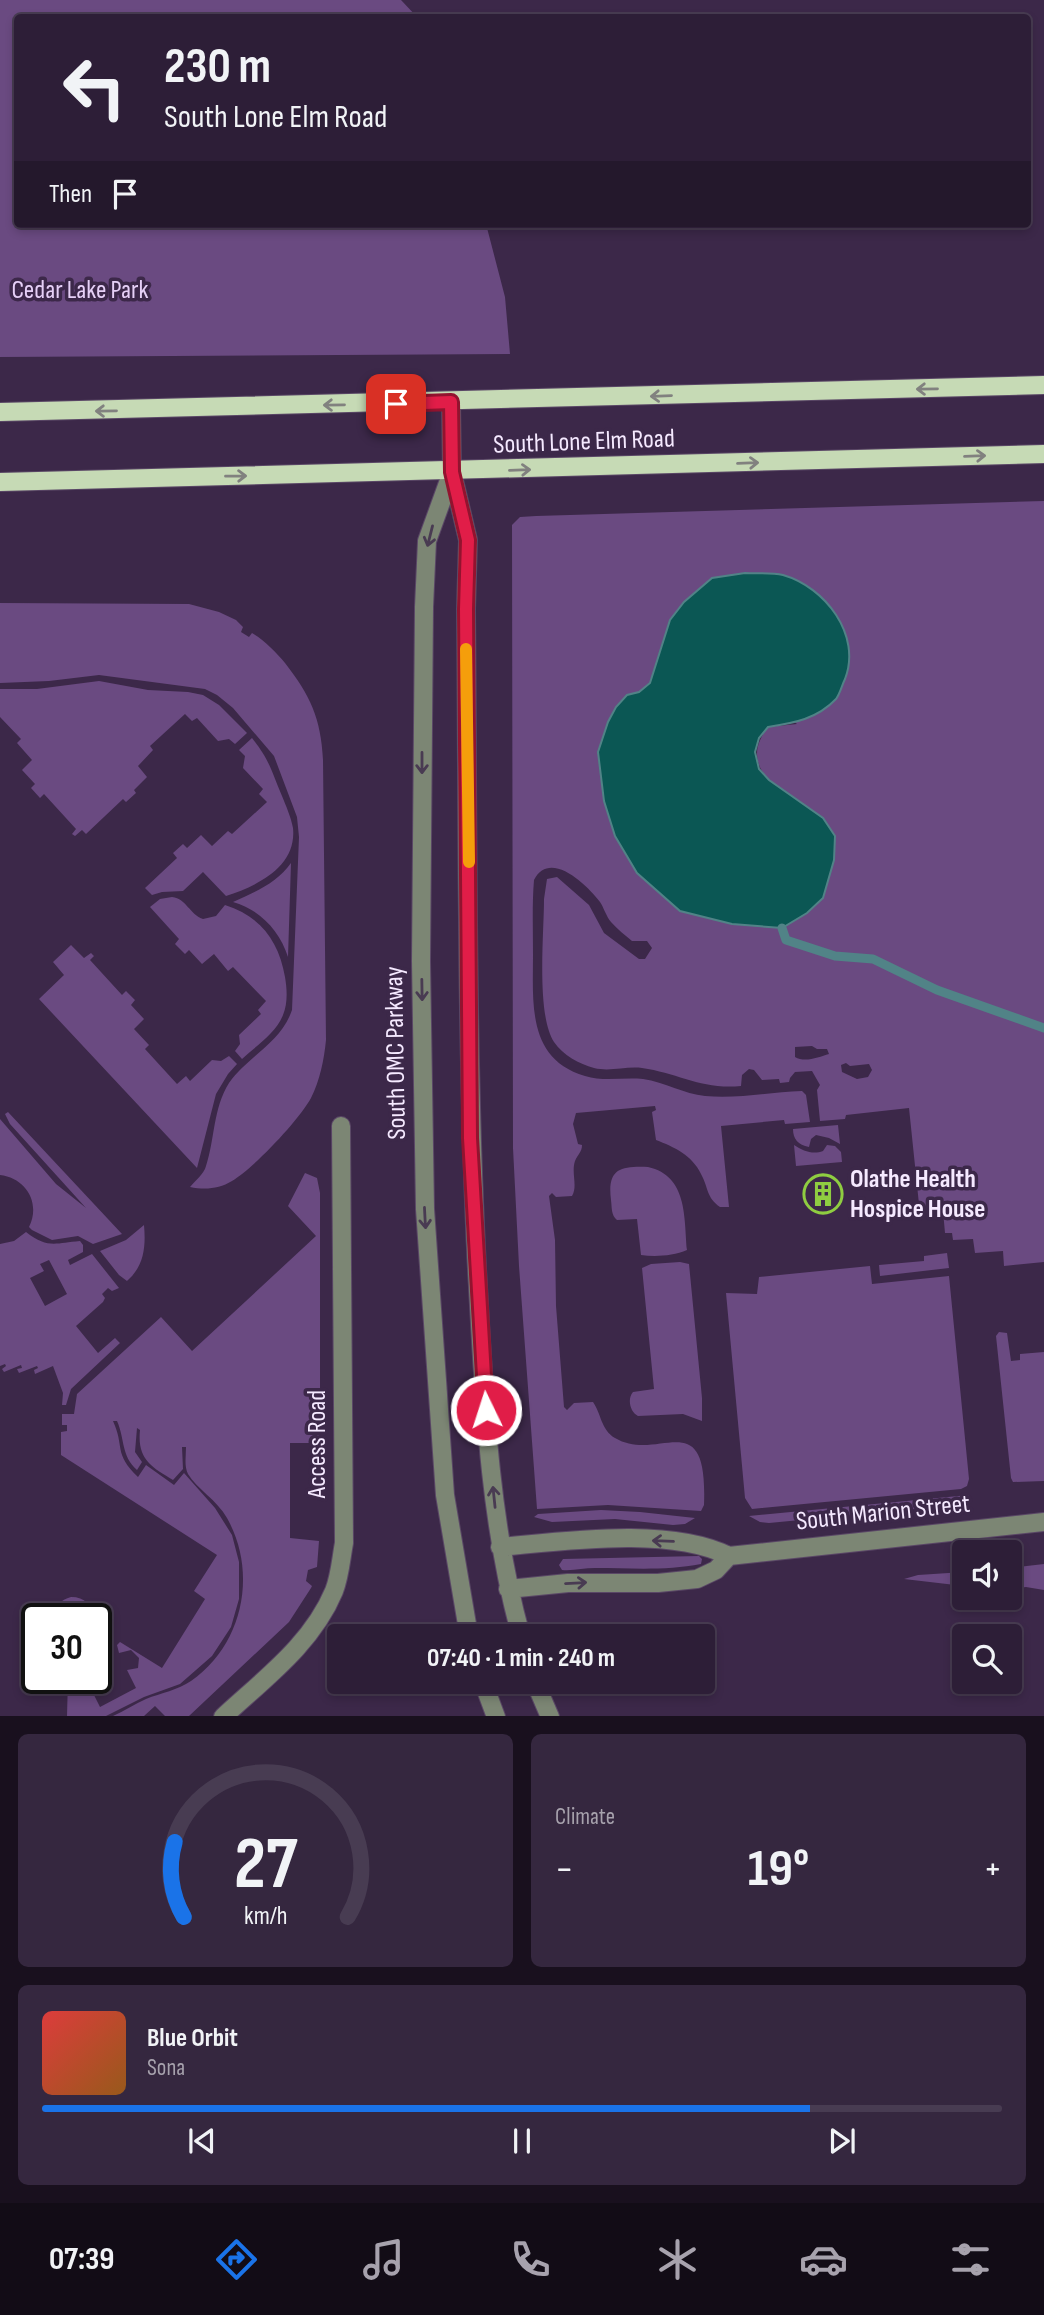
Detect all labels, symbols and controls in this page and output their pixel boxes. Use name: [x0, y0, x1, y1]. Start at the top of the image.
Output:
text: 230 m: [164, 38, 271, 97]
icon: left: [49, 42, 140, 133]
text: South Lone Elm Road: [164, 98, 387, 137]
icon: arrive: [106, 175, 144, 213]
text: Then: [49, 179, 92, 210]
park label: Cedar Lake Park: [11, 275, 149, 306]
pin: [366, 374, 426, 434]
one-way arrow: [916, 382, 939, 395]
icon: arrive: [377, 385, 415, 423]
one-way arrow: [650, 389, 673, 402]
one-way arrow: [322, 398, 345, 412]
one-way arrow: [95, 404, 118, 418]
street label: South Lone Elm Road: [493, 423, 675, 461]
one-way arrow: [963, 450, 986, 463]
one-way arrow: [736, 456, 759, 470]
one-way arrow: [509, 463, 532, 476]
one-way arrow: [224, 470, 247, 483]
one-way arrow: [423, 524, 436, 547]
one-way arrow: [416, 751, 429, 774]
street label: South OMC Parkway: [379, 966, 413, 1140]
one-way arrow: [415, 979, 428, 1002]
place label: Olathe Health Hospice House: [850, 1164, 985, 1225]
building icon: Olathe Health Hospice House: [802, 1173, 844, 1215]
one-way arrow: [419, 1206, 432, 1229]
position arrow: [449, 1373, 523, 1447]
street label: Access Road: [302, 1390, 333, 1499]
one-way arrow: [488, 1486, 501, 1509]
street label: South Marion Street: [795, 1488, 972, 1538]
one-way arrow: [652, 1534, 675, 1547]
map controls: [952, 1540, 1022, 1694]
button: sound: [952, 1540, 1022, 1610]
one-way arrow: [564, 1576, 587, 1589]
speed limit sign: 30: [21, 1603, 112, 1694]
button: search: [952, 1624, 1022, 1694]
text: 07:40 · 1 min · 240 m: [427, 1643, 615, 1674]
text: Climate: [555, 1803, 615, 1831]
text: 27: [234, 1821, 298, 1909]
text: 19°: [748, 1838, 809, 1901]
text: −: [555, 1847, 574, 1892]
text: +: [983, 1847, 1002, 1892]
text: km/h: [244, 1900, 287, 1931]
text: Blue Orbit: [147, 2023, 238, 2054]
text: Sona: [147, 2054, 185, 2082]
icon: previous: [183, 2122, 221, 2160]
icon: pause: [503, 2122, 541, 2160]
icon: next: [823, 2122, 861, 2160]
icon: directions: [212, 2235, 261, 2284]
icon: music: [359, 2235, 408, 2284]
icon: phone: [506, 2235, 555, 2284]
icon: climate: [653, 2235, 702, 2284]
icon: car: [799, 2235, 848, 2284]
icon: filters: [946, 2235, 995, 2284]
text: 07:39: [49, 2240, 115, 2279]

